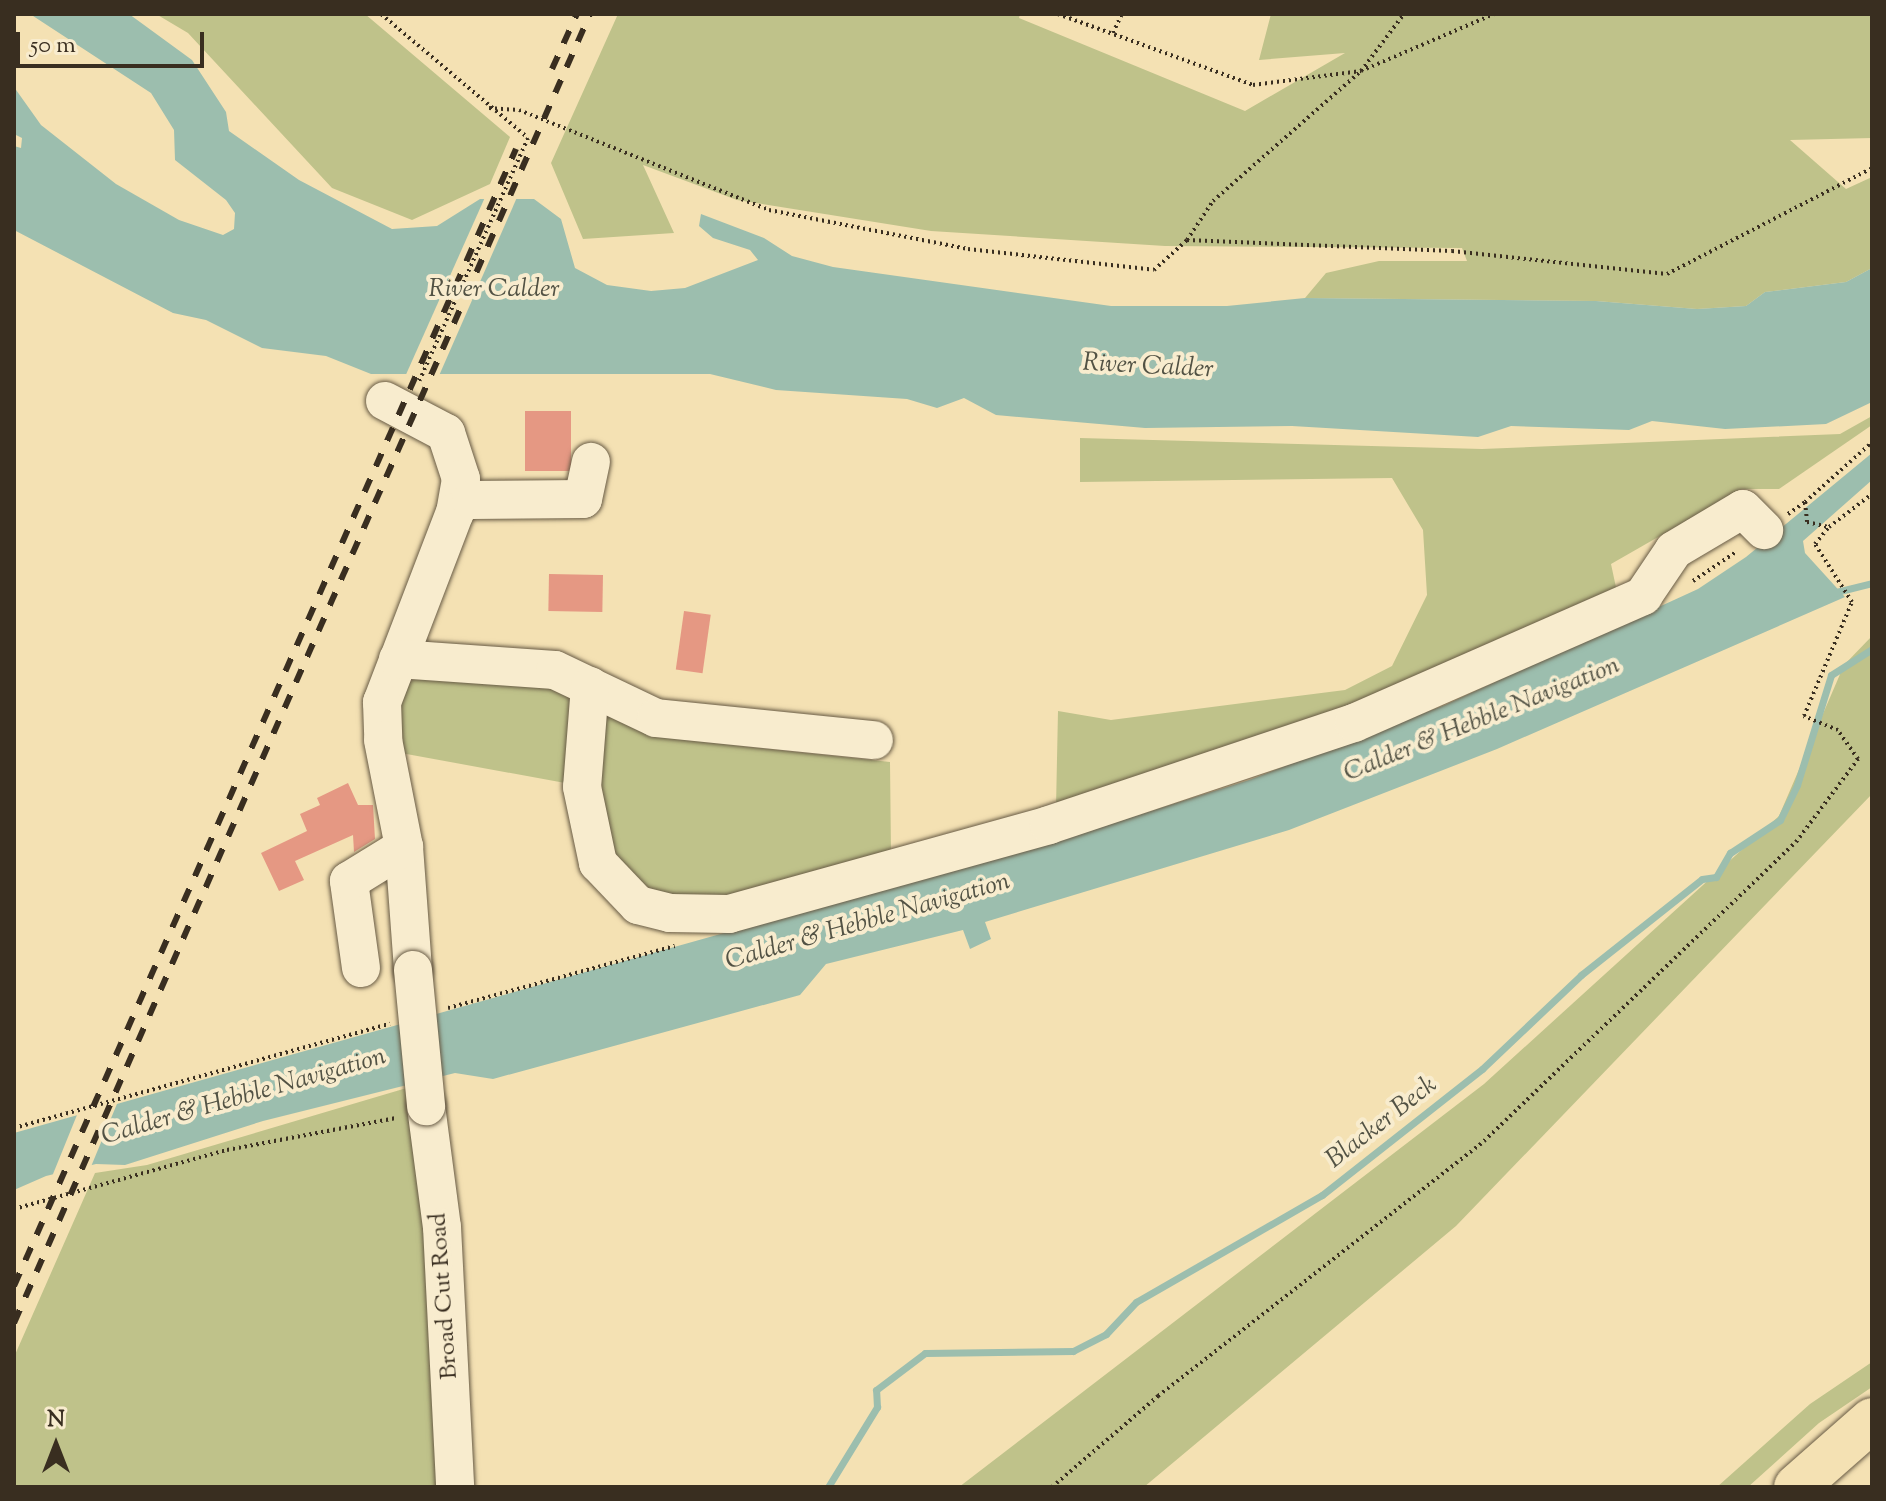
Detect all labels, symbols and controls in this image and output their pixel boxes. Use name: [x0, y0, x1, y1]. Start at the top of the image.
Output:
scale bar: [20, 16, 208, 66]
text: 50 m: [30, 29, 76, 63]
water label: River Calder: [428, 274, 560, 306]
water label: River Calder: [1082, 348, 1214, 386]
water label: Calder & Hebble Navigation: [1340, 650, 1624, 790]
water label: Calder & Hebble Navigation: [722, 866, 1014, 978]
water label: Calder & Hebble Navigation: [98, 1041, 390, 1153]
water label: Blacker Beck: [1320, 1070, 1444, 1176]
street label: Broad Cut Road: [425, 1212, 465, 1380]
north arrow: [16, 1405, 96, 1485]
text: N: [47, 1405, 65, 1437]

